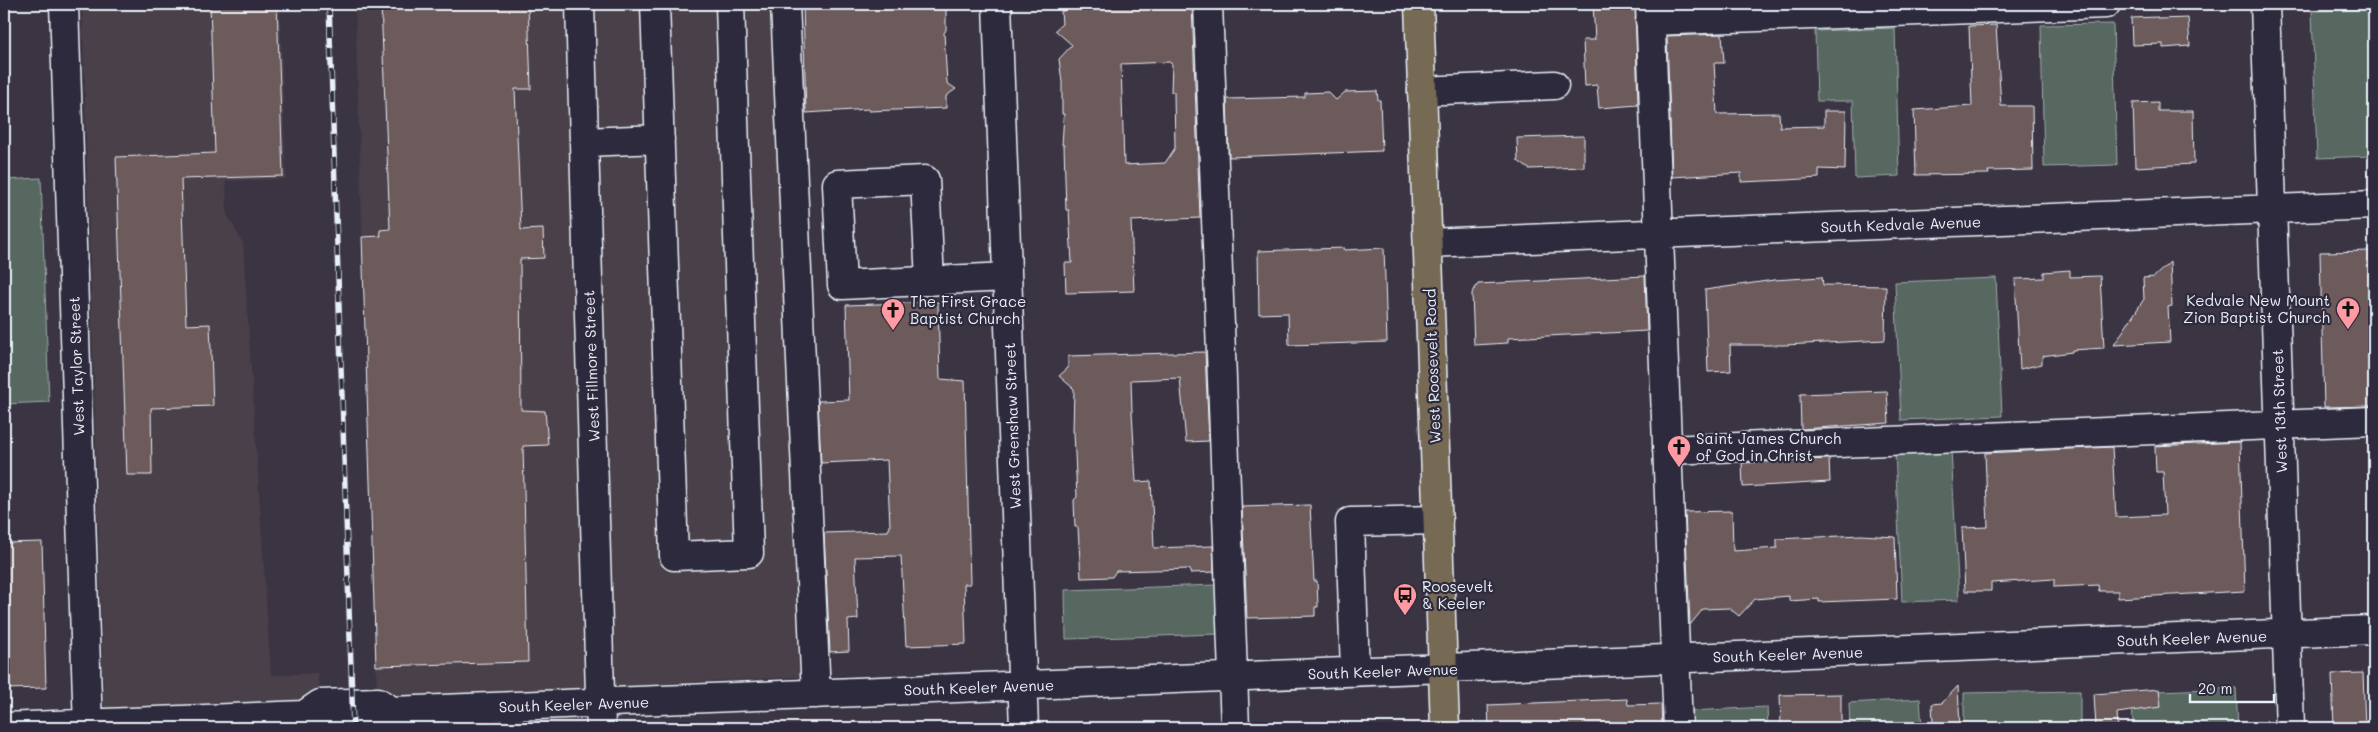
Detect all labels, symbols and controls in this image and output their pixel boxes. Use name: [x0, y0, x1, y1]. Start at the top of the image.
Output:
street label: South Kedvale Avenue: [1821, 211, 1981, 237]
street label: West Roosevelt Road: [1419, 288, 1445, 444]
street label: West Fillmore Street: [578, 290, 604, 442]
place label: Kedvale New Mount Zion Baptist Church: [2183, 290, 2330, 327]
place label: The First Grace Baptist Church: [910, 291, 1026, 328]
street label: West Taylor Street: [64, 296, 88, 436]
church icon: Kedvale New Mount Zion Baptist Church: [2335, 296, 2361, 330]
church icon: The First Grace Baptist Church: [880, 297, 906, 331]
street label: West Grenshaw Street: [999, 342, 1025, 510]
street label: West 13th Street: [2267, 349, 2291, 473]
place label: Saint James Church of God in Christ: [1696, 428, 1841, 465]
church icon: Saint James Church of God in Christ: [1666, 434, 1692, 468]
place label: Roosevelt & Keeler: [1422, 576, 1494, 613]
bus stop icon: Roosevelt & Keeler: [1392, 582, 1418, 616]
street label: South Keeler Avenue: [2117, 625, 2267, 651]
street label: South Keeler Avenue: [1713, 641, 1863, 667]
street label: South Keeler Avenue: [1308, 658, 1458, 684]
scale bar: [2190, 672, 2274, 704]
street label: South Keeler Avenue: [904, 674, 1054, 700]
text: 20 m: [2198, 678, 2232, 698]
street label: South Keeler Avenue: [499, 691, 649, 717]

